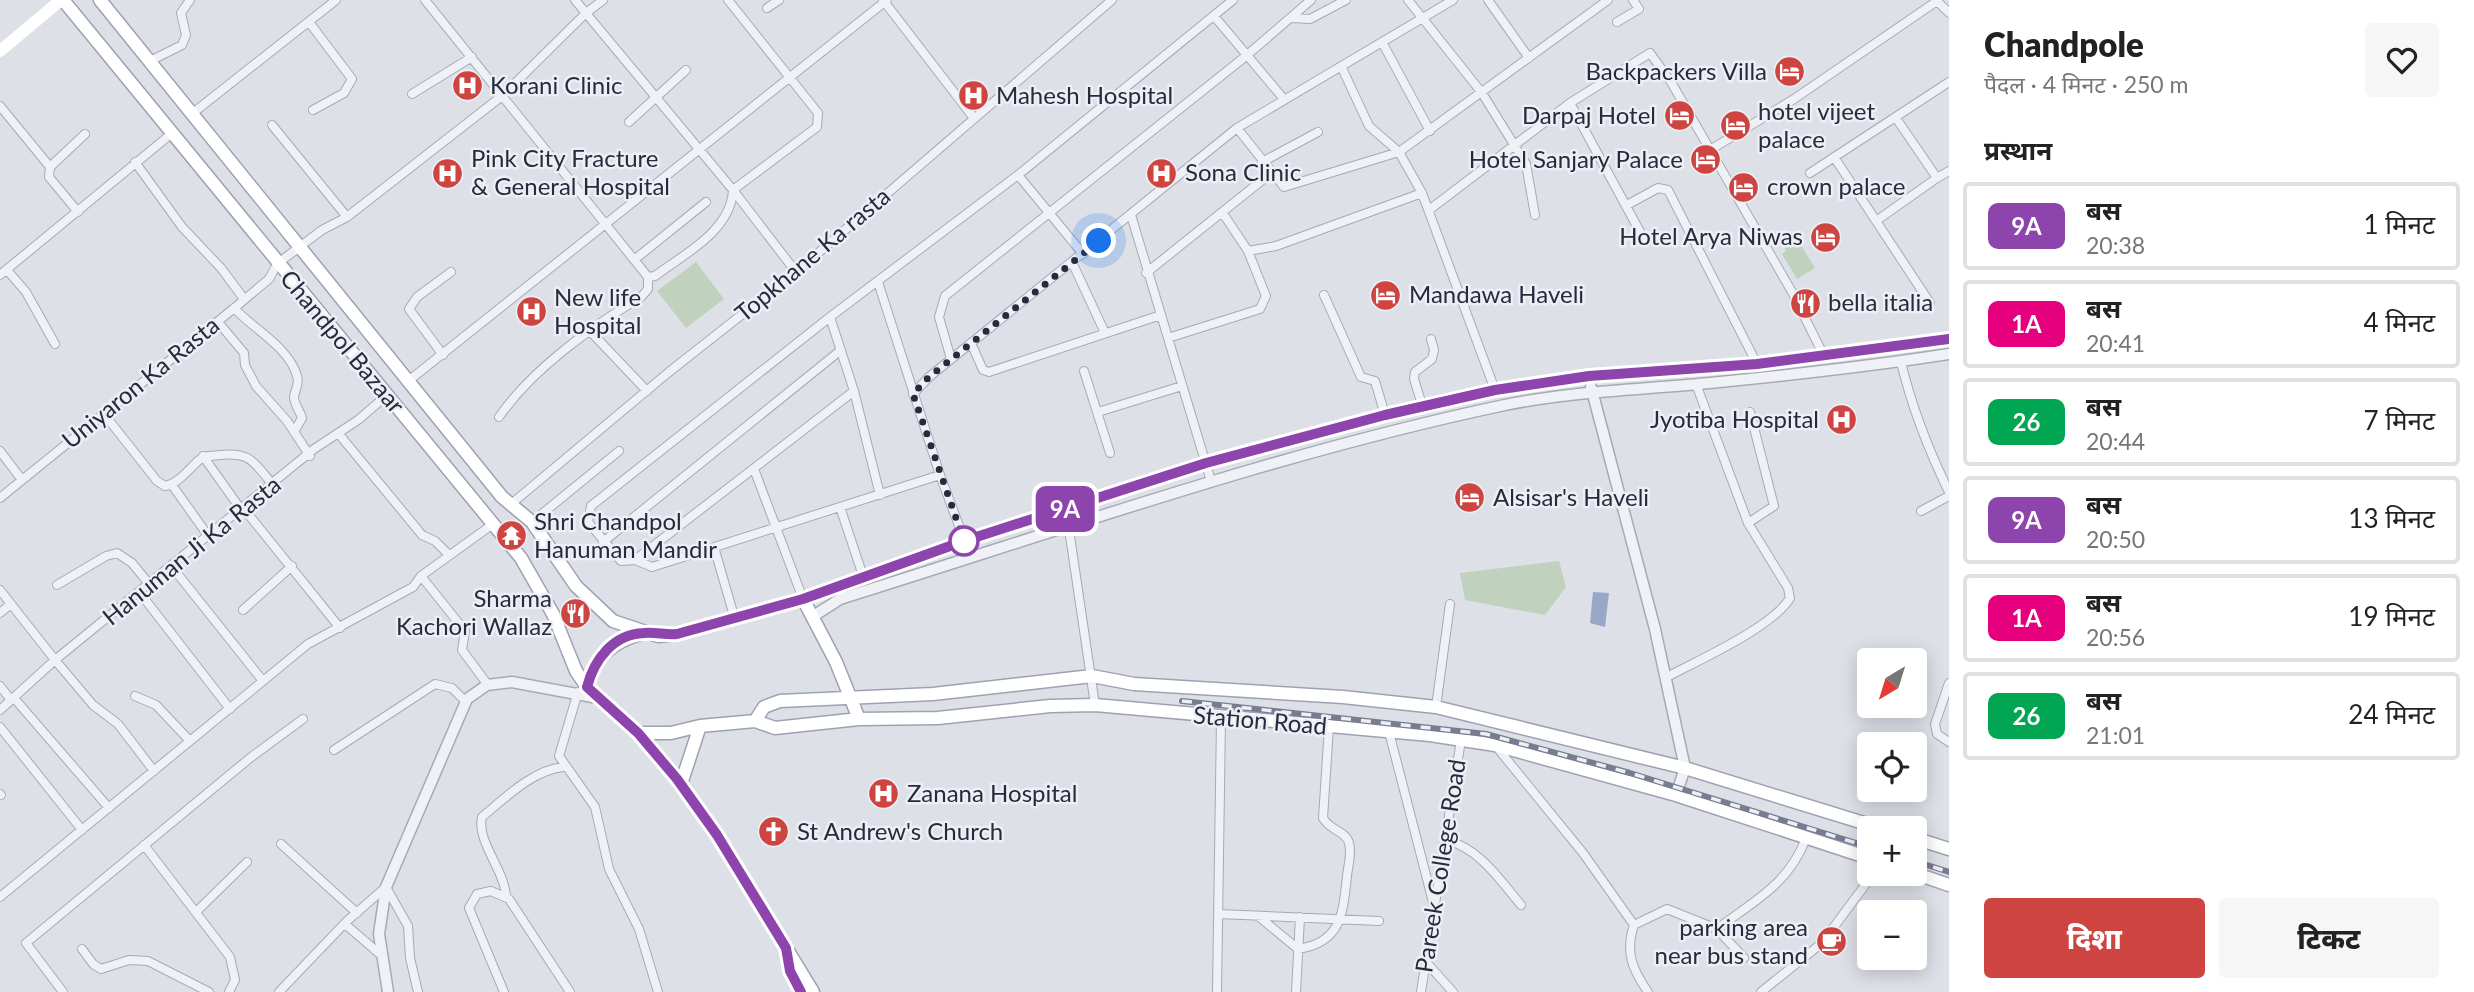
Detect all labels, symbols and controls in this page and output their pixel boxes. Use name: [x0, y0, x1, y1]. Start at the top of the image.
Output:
button: heart: [2365, 23, 2439, 97]
text: Chandpole: [1984, 24, 2144, 64]
hotel icon: Backpackers Villa: [1773, 55, 1807, 89]
place label: Backpackers Villa: [1585, 56, 1767, 85]
hospital icon: Korani Clinic: [450, 69, 484, 103]
place label: Korani Clinic: [490, 70, 622, 99]
text: पैदल · 4 मिनट · 250 m: [1984, 70, 2189, 98]
hospital icon: Mahesh Hospital: [956, 79, 990, 113]
place label: Mahesh Hospital: [996, 80, 1173, 109]
place label: hotel vijeet palace: [1758, 96, 1875, 153]
hotel icon: Darpaj Hotel: [1662, 99, 1696, 133]
place label: Darpaj Hotel: [1522, 100, 1656, 129]
hotel icon: hotel vijeet palace: [1718, 109, 1752, 143]
text: प्रस्थान: [1984, 134, 2052, 166]
place label: Pink City Fracture & General Hospital: [471, 143, 670, 200]
hotel icon: Hotel Sanjary Palace: [1689, 143, 1723, 177]
place label: Hotel Sanjary Palace: [1469, 144, 1683, 173]
hospital icon: Pink City Fracture & General Hospital: [431, 156, 465, 190]
hospital icon: Sona Clinic: [1145, 156, 1179, 190]
place label: Sona Clinic: [1185, 157, 1301, 186]
hotel icon: crown palace: [1727, 170, 1761, 204]
place label: crown palace: [1767, 171, 1905, 200]
street label: Topkhane Ka rasta: [729, 181, 895, 327]
text: बस: [2086, 194, 2121, 226]
text: 1 मिनट: [2363, 208, 2435, 240]
text: 9A: [2011, 211, 2042, 240]
hotel icon: Hotel Arya Niwas: [1809, 220, 1843, 254]
place label: Hotel Arya Niwas: [1619, 221, 1803, 250]
your location: [1081, 223, 1116, 258]
text: 20:38: [2086, 231, 2145, 259]
street label: Chandpol Bazaar: [275, 264, 412, 419]
hotel icon: Mandawa Haveli: [1369, 278, 1403, 312]
place label: Mandawa Haveli: [1409, 279, 1584, 308]
place label: New life Hospital: [554, 282, 641, 339]
restaurant icon: bella italia: [1788, 286, 1822, 320]
place label: bella italia: [1828, 287, 1933, 316]
text: बस: [2086, 292, 2121, 324]
hospital icon: New life Hospital: [514, 295, 548, 329]
text: 4 मिनट: [2363, 306, 2435, 338]
text: 1A: [2011, 309, 2042, 338]
street label: Uniyaron Ka Rasta: [56, 310, 224, 454]
text: 20:41: [2086, 329, 2145, 357]
text: बस: [2086, 390, 2121, 422]
hospital icon: Jyotiba Hospital: [1825, 403, 1859, 437]
place label: Jyotiba Hospital: [1650, 404, 1819, 433]
text: 7 मिनट: [2363, 404, 2435, 436]
text: 26: [2013, 407, 2040, 436]
text: 20:44: [2086, 427, 2145, 455]
street label: Hanuman Ji Ka Rasta: [96, 469, 286, 631]
hotel icon: Alsisar's Haveli: [1453, 481, 1487, 515]
place label: Alsisar's Haveli: [1493, 482, 1649, 511]
line badge: 9A: [1034, 486, 1096, 532]
text: बस: [2086, 488, 2121, 520]
text: 9A: [1050, 494, 1080, 523]
text: 13 मिनट: [2348, 502, 2435, 534]
text: 9A: [2011, 505, 2042, 534]
place label: Shri Chandpol Hanuman Mandir: [534, 506, 717, 563]
temple icon: Shri Chandpol Hanuman Mandir: [494, 519, 528, 553]
text: 20:50: [2086, 525, 2145, 553]
unlabelled marker: [949, 526, 979, 556]
place label: Sharma Kachori Wallaz: [396, 583, 552, 640]
text: बस: [2086, 586, 2121, 618]
restaurant icon: Sharma Kachori Wallaz: [558, 596, 592, 630]
text: 19 मिनट: [2348, 600, 2435, 632]
text: 1A: [2011, 603, 2042, 632]
text: 20:56: [2086, 623, 2145, 651]
north arrow: [1857, 648, 1927, 718]
map controls: [1857, 648, 1927, 970]
text: बस: [2086, 684, 2121, 716]
text: 24 मिनट: [2348, 698, 2435, 730]
street label: Station Road: [1192, 699, 1328, 740]
text: 26: [2013, 701, 2040, 730]
text: 21:01: [2086, 721, 2145, 749]
button: locate: [1857, 732, 1927, 802]
street label: Pareek College Road: [1408, 757, 1471, 975]
hospital icon: Zanana Hospital: [867, 777, 901, 811]
place label: Zanana Hospital: [907, 778, 1077, 807]
church icon: St Andrew's Church: [757, 815, 791, 849]
place label: St Andrew's Church: [797, 816, 1003, 845]
button: +: [1857, 816, 1927, 886]
button: दिशा: [1984, 898, 2205, 978]
button: टिकट: [2219, 898, 2439, 978]
button: −: [1857, 900, 1927, 970]
place label: parking area near bus stand: [1655, 912, 1808, 969]
cafe icon: parking area near bus stand: [1814, 925, 1848, 959]

